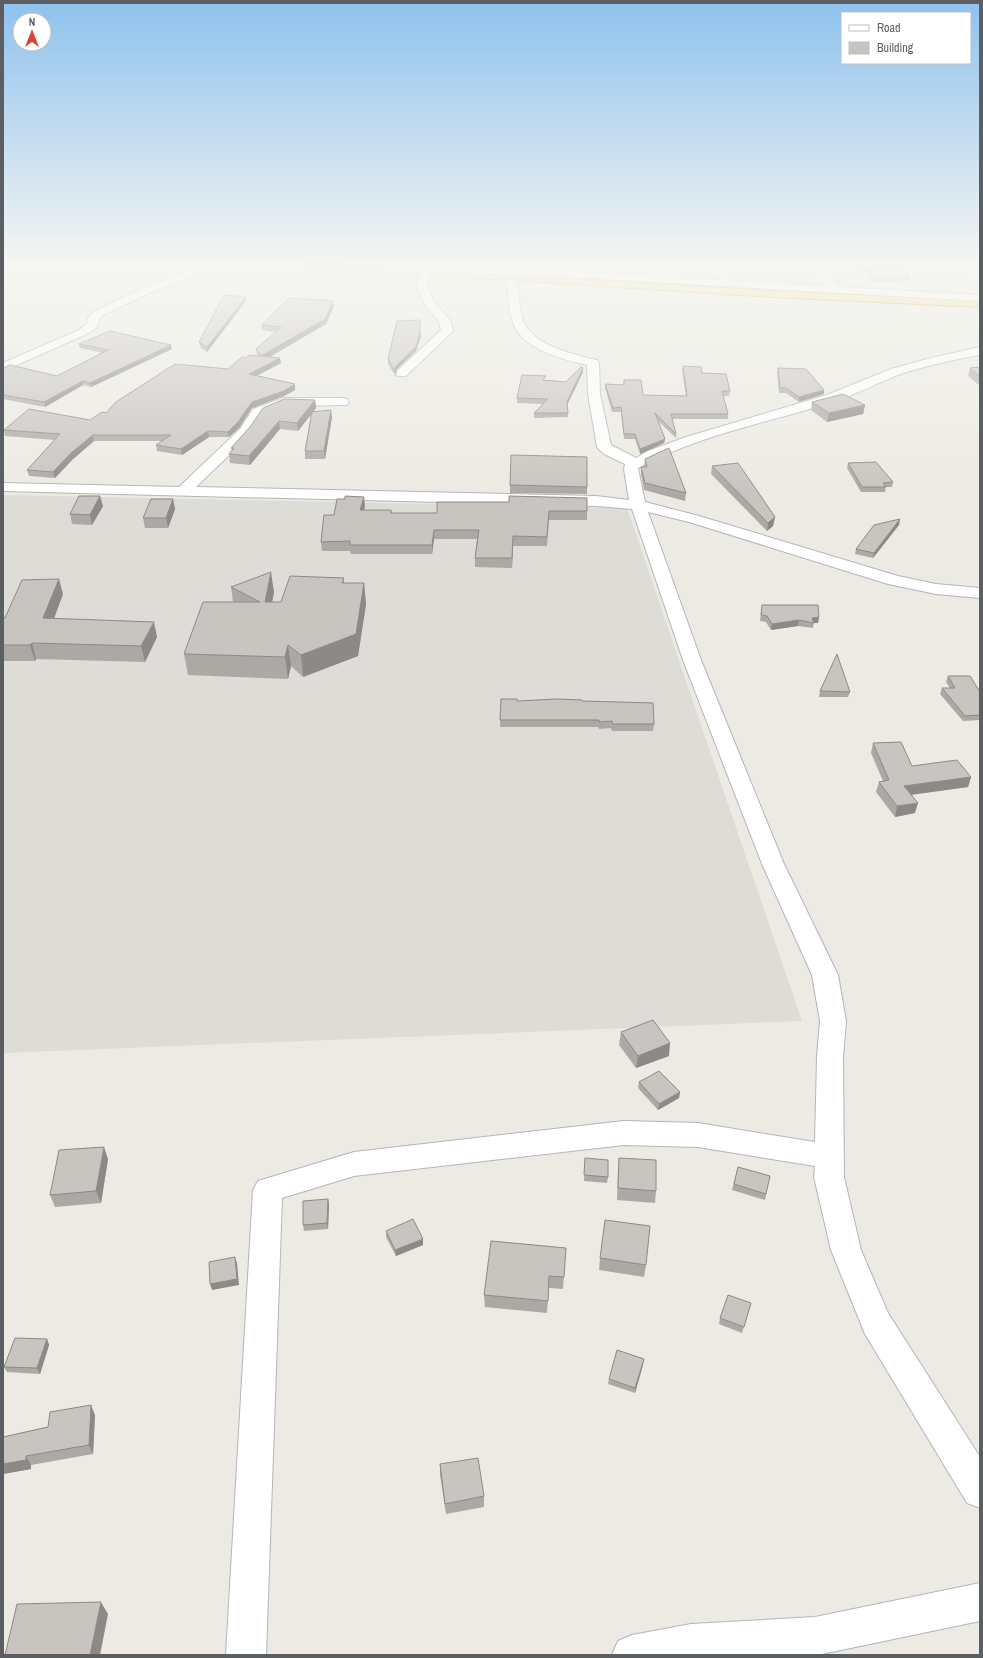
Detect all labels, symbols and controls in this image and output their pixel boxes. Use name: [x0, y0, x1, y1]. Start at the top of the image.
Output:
north arrow: [12, 12, 52, 52]
legend: [841, 12, 971, 64]
text: N: [29, 15, 35, 29]
text: Road: [877, 20, 901, 36]
text: Building: [877, 40, 914, 56]

